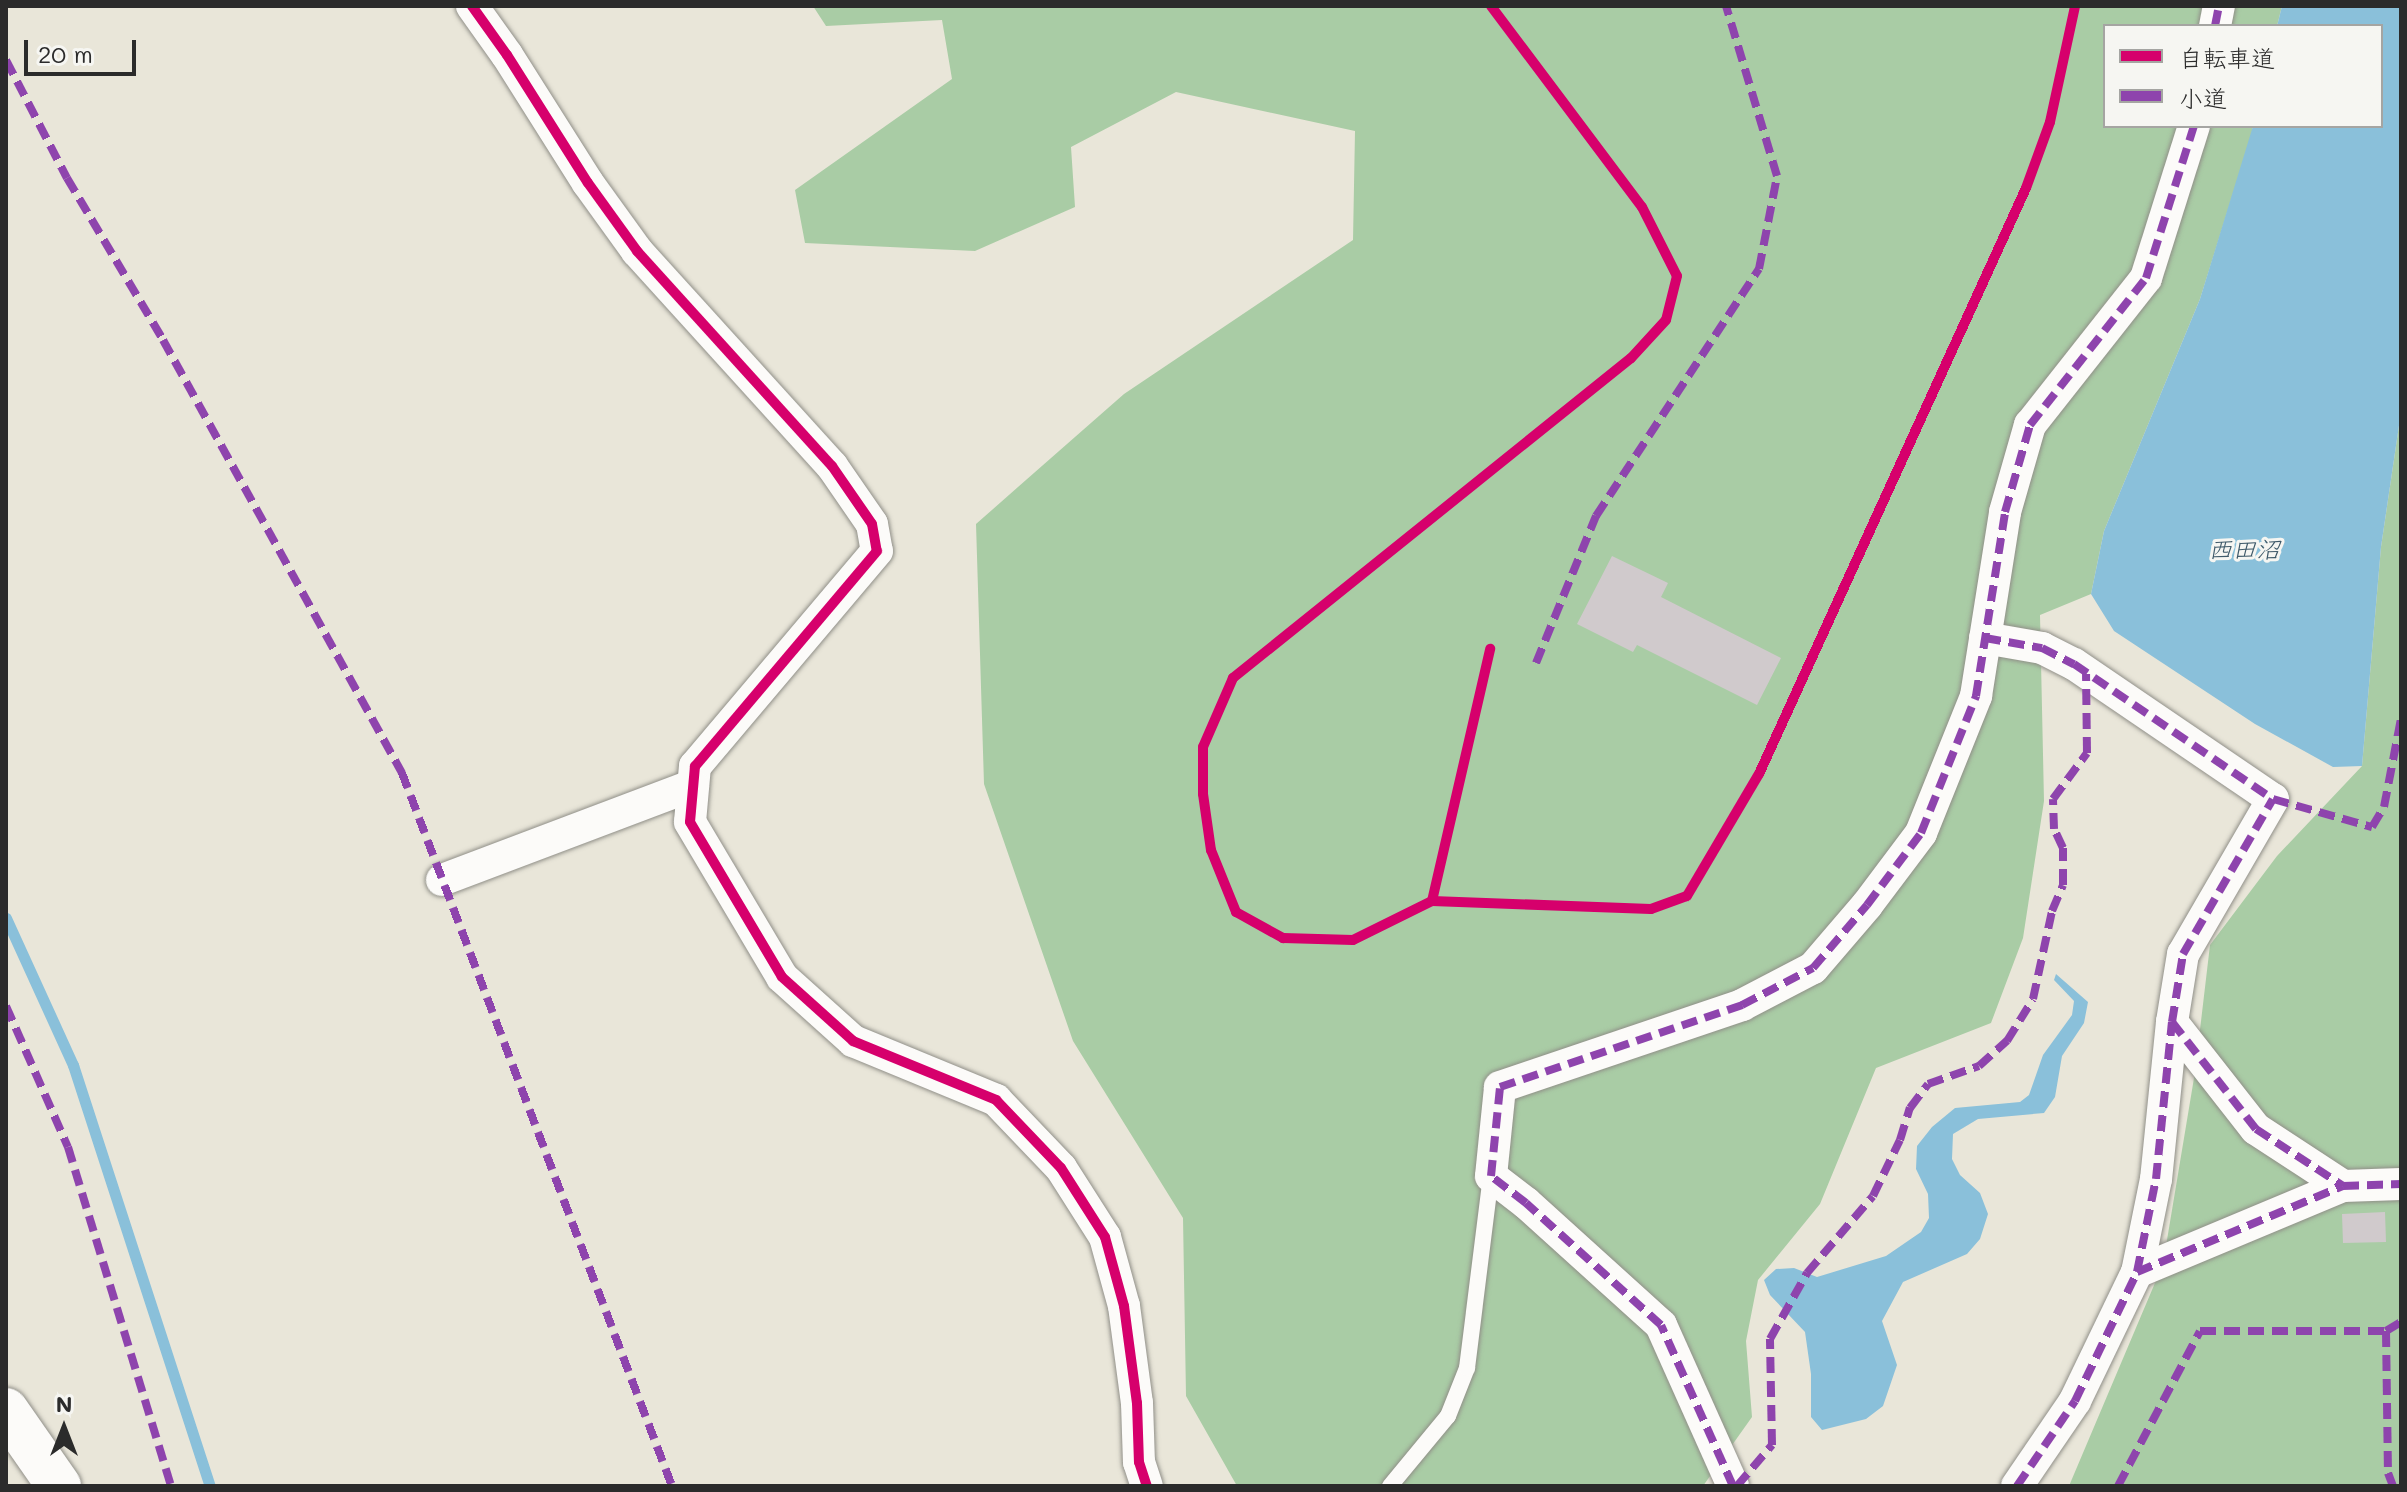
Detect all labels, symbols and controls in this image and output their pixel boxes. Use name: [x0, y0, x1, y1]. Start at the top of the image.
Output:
scale bar: [28, 24, 140, 74]
legend: [2103, 24, 2383, 128]
text: 20 m: [38, 38, 93, 69]
text: 自転車道: [2179, 42, 2275, 73]
text: 小道: [2179, 82, 2227, 113]
water label: 西田沼: [2208, 535, 2280, 563]
north arrow: [24, 1388, 104, 1468]
text: N: [56, 1389, 72, 1418]

